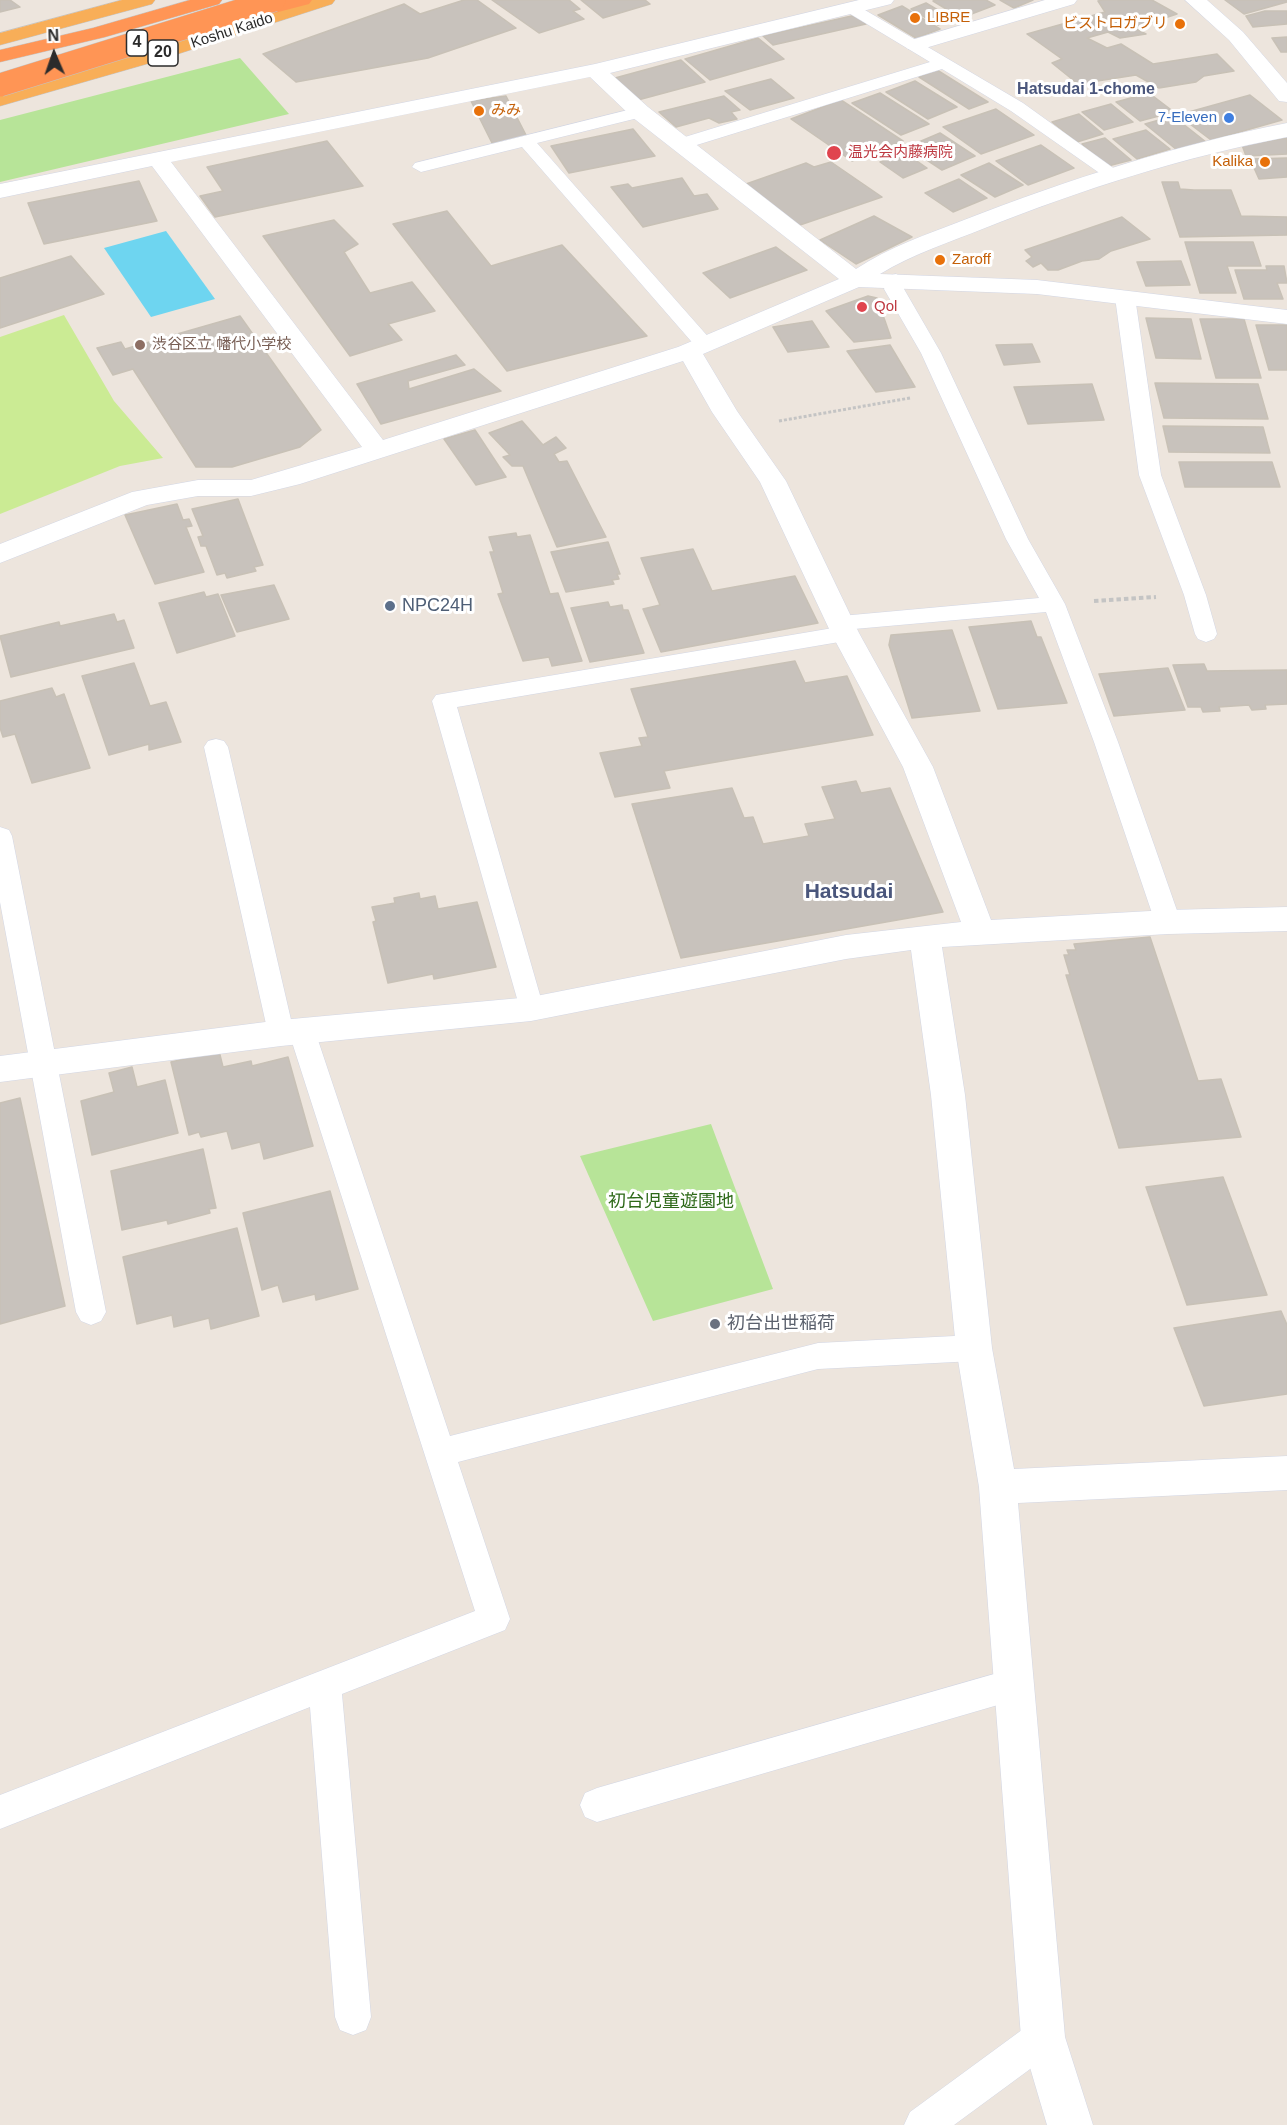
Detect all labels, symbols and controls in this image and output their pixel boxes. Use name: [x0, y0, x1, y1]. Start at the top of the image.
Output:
street label: Koshu Kaido: [189, 9, 275, 53]
place label: LIBRE: [927, 9, 970, 27]
marker: LIBRE: [908, 11, 922, 25]
place label: ビストロガブリ: [1063, 15, 1168, 33]
marker: ビストロガブリ: [1173, 17, 1187, 31]
north arrow: [24, 24, 84, 84]
text: N: [47, 27, 59, 44]
road number: 4: [126, 30, 148, 56]
road number: 20: [148, 40, 178, 66]
district label: Hatsudai 1-chome: [1017, 80, 1155, 100]
place label: みみ: [491, 102, 521, 120]
marker: みみ: [472, 104, 486, 118]
place label: 7-Eleven: [1158, 109, 1217, 127]
marker: 7-Eleven: [1222, 111, 1236, 125]
marker: 温光会内藤病院: [825, 144, 843, 162]
place label: 温光会内藤病院: [848, 144, 953, 162]
place label: Kalika: [1212, 153, 1253, 171]
marker: Kalika: [1258, 155, 1272, 169]
place label: Zaroff: [952, 251, 991, 269]
marker: Zaroff: [933, 253, 947, 267]
place label: Qol: [874, 298, 897, 316]
marker: Qol: [855, 300, 869, 314]
place label: 渋谷区立 幡代小学校: [152, 336, 291, 354]
marker: 渋谷区立 幡代小学校: [133, 338, 147, 352]
place label: NPC24H: [402, 595, 473, 617]
marker: NPC24H: [383, 599, 397, 613]
district label: Hatsudai: [805, 879, 893, 905]
park label: 初台児童遊園地: [608, 1191, 734, 1213]
place label: 初台出世稲荷: [727, 1313, 835, 1335]
marker: 初台出世稲荷: [708, 1317, 722, 1331]

